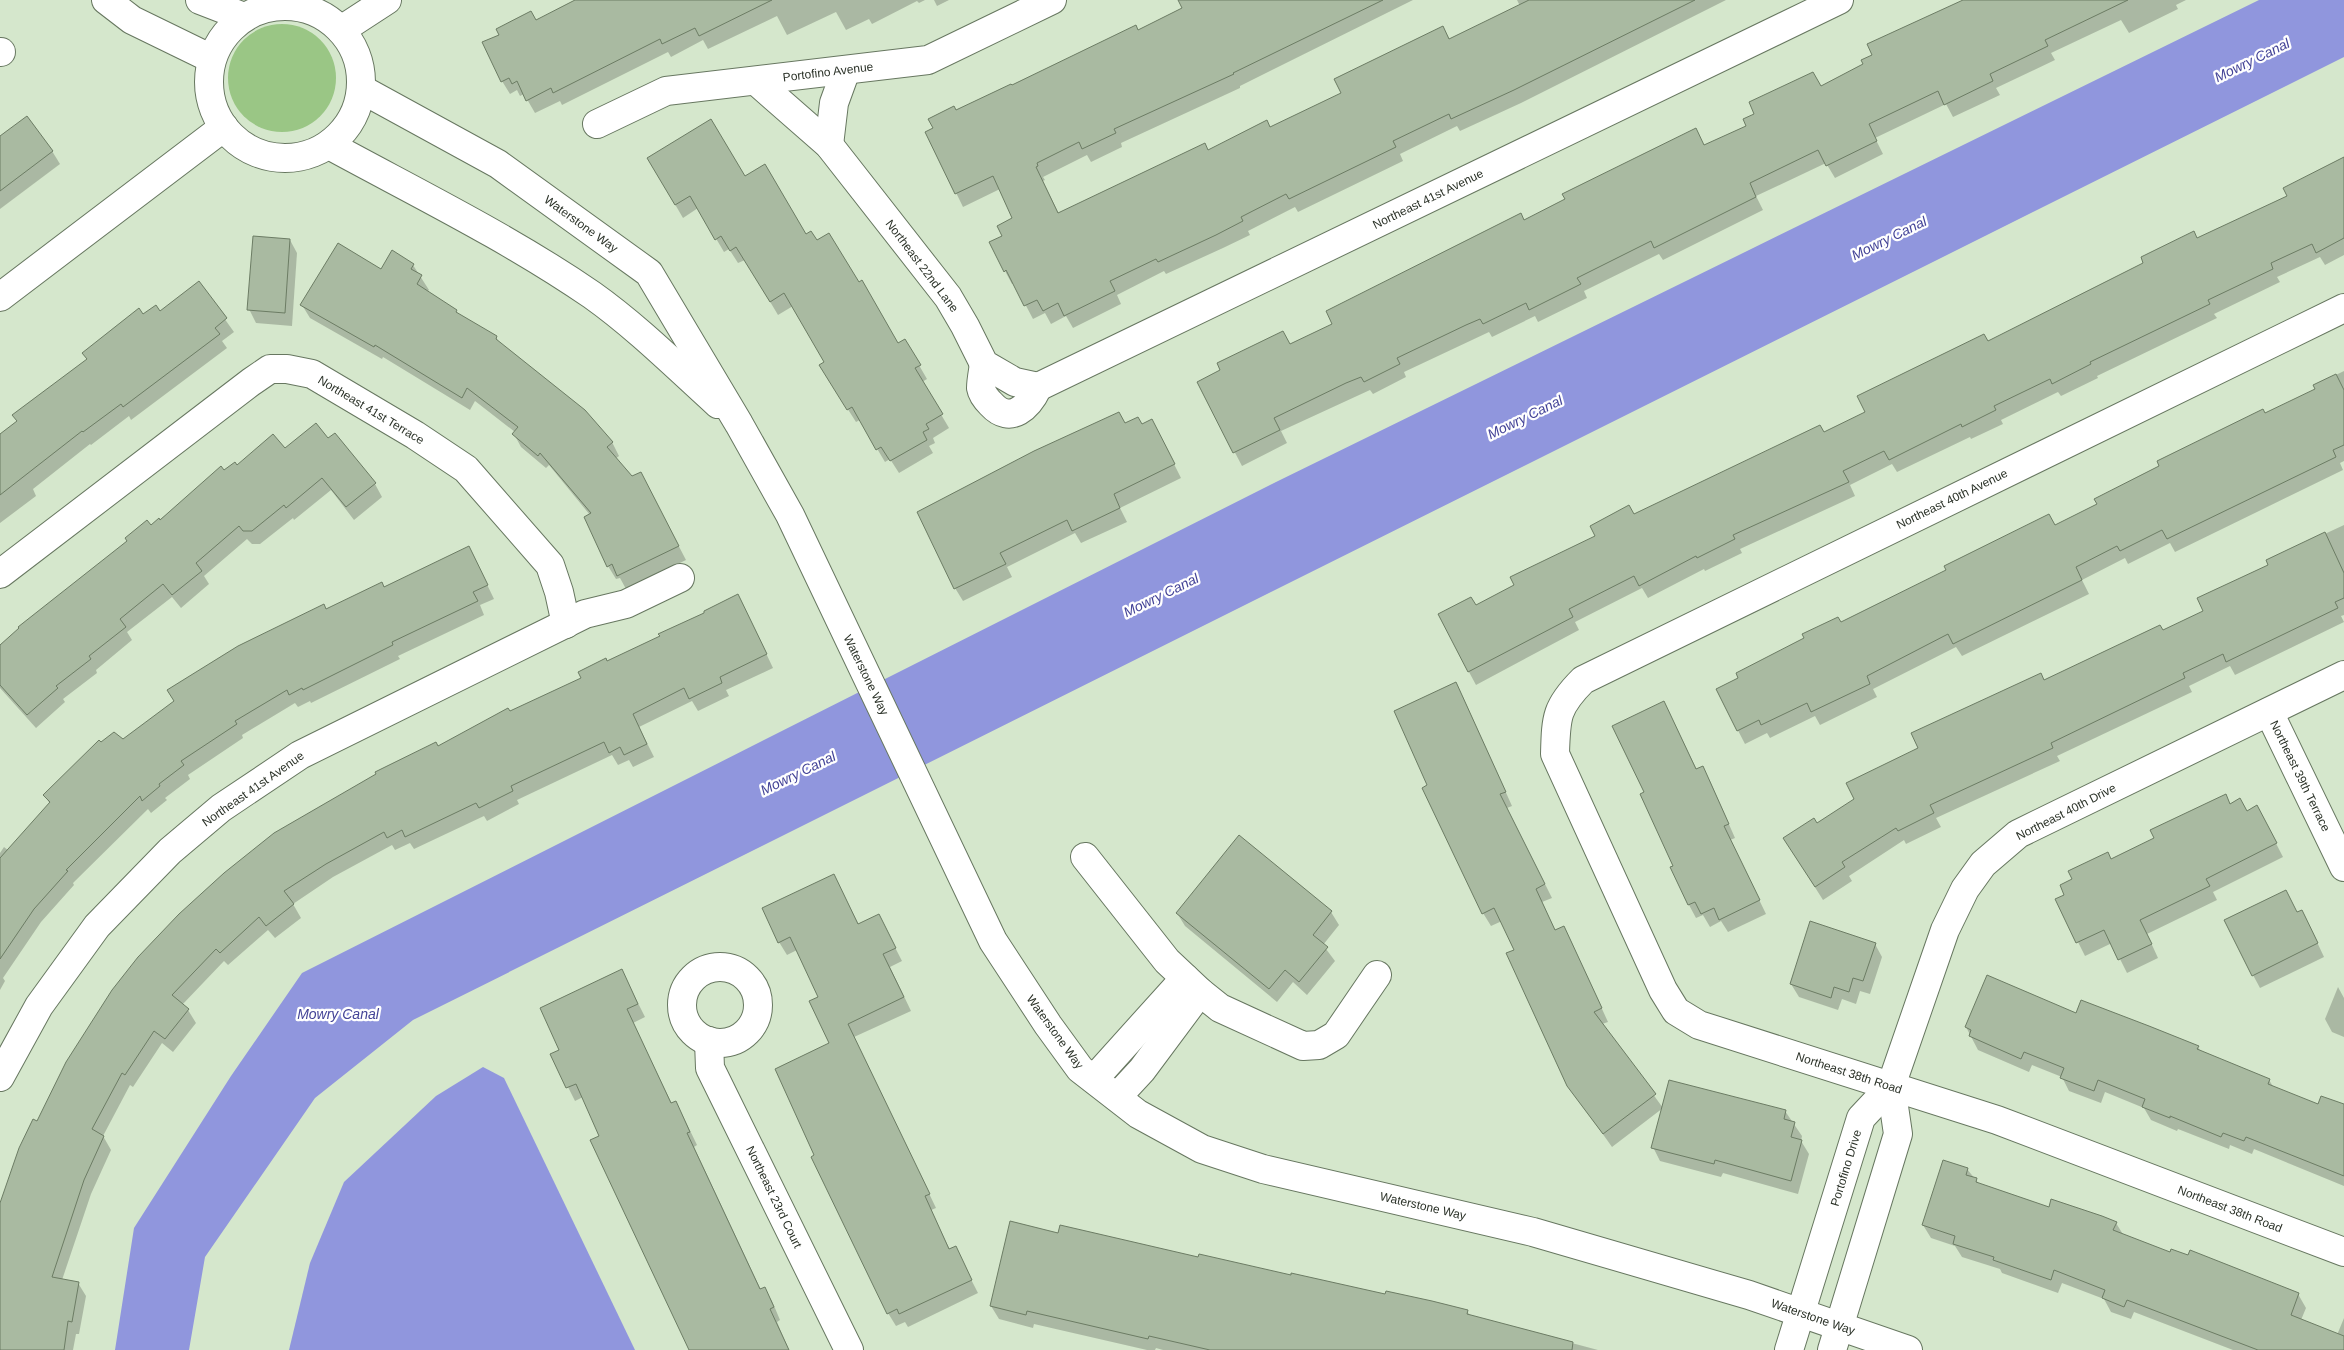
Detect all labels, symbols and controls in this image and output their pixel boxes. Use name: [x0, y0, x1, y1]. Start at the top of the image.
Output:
water label: Mowry Canal: [2212, 35, 2293, 85]
street label: Portofino Avenue: [782, 59, 874, 85]
street label: Northeast 41st Avenue: [1370, 166, 1486, 232]
street label: Waterstone Way: [541, 193, 621, 255]
water label: Mowry Canal: [1849, 213, 1930, 263]
street label: Northeast 22nd Lane: [883, 217, 962, 315]
street label: Northeast 41st Terrace: [315, 373, 427, 447]
water label: Mowry Canal: [1485, 392, 1566, 442]
street label: Northeast 40th Avenue: [1894, 466, 2010, 532]
water label: Mowry Canal: [1121, 570, 1202, 620]
street label: Waterstone Way: [840, 632, 892, 718]
street label: Northeast 39th Terrace: [2267, 718, 2333, 834]
street label: Northeast 41st Avenue: [199, 748, 307, 829]
water label: Mowry Canal: [758, 748, 839, 798]
street label: Northeast 40th Drive: [2014, 781, 2118, 843]
street label: Waterstone Way: [1024, 992, 1086, 1072]
water label: Mowry Canal: [297, 1006, 380, 1022]
street label: Northeast 38th Road: [1794, 1049, 1904, 1097]
street label: Portofino Drive: [1828, 1128, 1864, 1208]
street label: Northeast 23rd Court: [743, 1144, 805, 1251]
street label: Northeast 38th Road: [2176, 1183, 2284, 1235]
street label: Waterstone Way: [1379, 1189, 1467, 1223]
street label: Waterstone Way: [1769, 1296, 1857, 1338]

